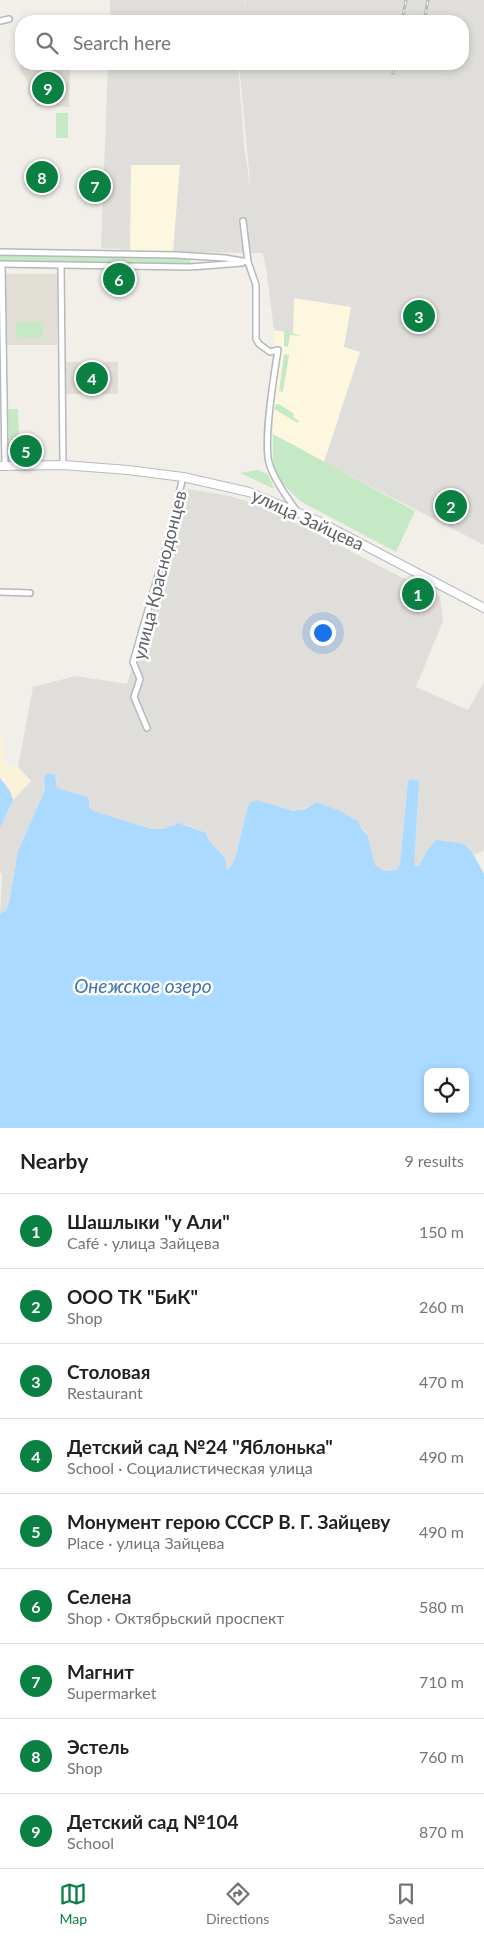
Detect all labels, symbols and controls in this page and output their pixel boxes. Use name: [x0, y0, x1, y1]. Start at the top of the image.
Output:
search box: [15, 15, 469, 70]
icon: search: [33, 29, 61, 57]
text: Search here: [73, 31, 171, 54]
pin: 9: [32, 69, 64, 107]
pin: 8: [26, 158, 58, 196]
pin: 7: [79, 167, 111, 205]
pin: 6: [103, 260, 135, 298]
pin: 3: [403, 297, 435, 335]
pin: 4: [76, 359, 108, 397]
pin: 5: [10, 432, 42, 470]
street label: улица Зайцева: [248, 483, 368, 555]
pin: 2: [435, 487, 467, 525]
street label: улица Краснодонцев: [127, 488, 191, 662]
pin: 1: [402, 575, 434, 613]
your location: [310, 620, 336, 646]
water label: Онежское озеро: [74, 974, 212, 997]
map controls: [424, 1068, 469, 1113]
button: locate: [424, 1068, 469, 1113]
text: Nearby: [20, 1148, 88, 1173]
text: 9 results: [404, 1151, 464, 1170]
text: Шашлыки "у Али": [67, 1210, 230, 1233]
text: 1: [31, 1222, 41, 1241]
text: 150 m: [419, 1222, 464, 1241]
text: Café · улица Зайцева: [67, 1233, 220, 1252]
text: ООО ТК "БиК": [67, 1285, 198, 1308]
text: 2: [31, 1297, 41, 1316]
text: 260 m: [419, 1297, 464, 1316]
text: Shop: [67, 1308, 103, 1327]
text: Столовая: [67, 1360, 150, 1383]
text: 3: [31, 1372, 41, 1391]
text: 470 m: [419, 1372, 464, 1391]
text: Restaurant: [67, 1383, 143, 1402]
text: Детский сад №24 "Яблонька": [67, 1435, 333, 1458]
text: 4: [31, 1447, 41, 1466]
text: 490 m: [419, 1447, 464, 1466]
text: School · Социалистическая улица: [67, 1458, 313, 1477]
text: Монумент герою СССР В. Г. Зайцеву: [67, 1510, 390, 1533]
text: 5: [31, 1522, 41, 1541]
text: 490 m: [419, 1522, 464, 1541]
text: Place · улица Зайцева: [67, 1533, 225, 1552]
text: Селена: [67, 1585, 132, 1608]
text: 6: [31, 1597, 41, 1616]
text: 580 m: [419, 1597, 464, 1616]
text: Shop · Октябрьский проспект: [67, 1608, 284, 1627]
text: Магнит: [67, 1660, 134, 1683]
text: 7: [31, 1672, 41, 1691]
text: 710 m: [419, 1672, 464, 1691]
text: Supermarket: [67, 1683, 156, 1702]
text: Эстель: [67, 1735, 129, 1758]
text: 8: [31, 1747, 41, 1766]
text: 760 m: [419, 1747, 464, 1766]
text: Shop: [67, 1758, 103, 1777]
text: Детский сад №104: [67, 1810, 239, 1833]
text: 9: [31, 1822, 41, 1841]
text: 870 m: [419, 1822, 464, 1841]
text: School: [67, 1833, 114, 1852]
tab: Map: [59, 1880, 87, 1927]
tab: Directions: [206, 1880, 269, 1927]
tab: Saved: [388, 1880, 425, 1927]

